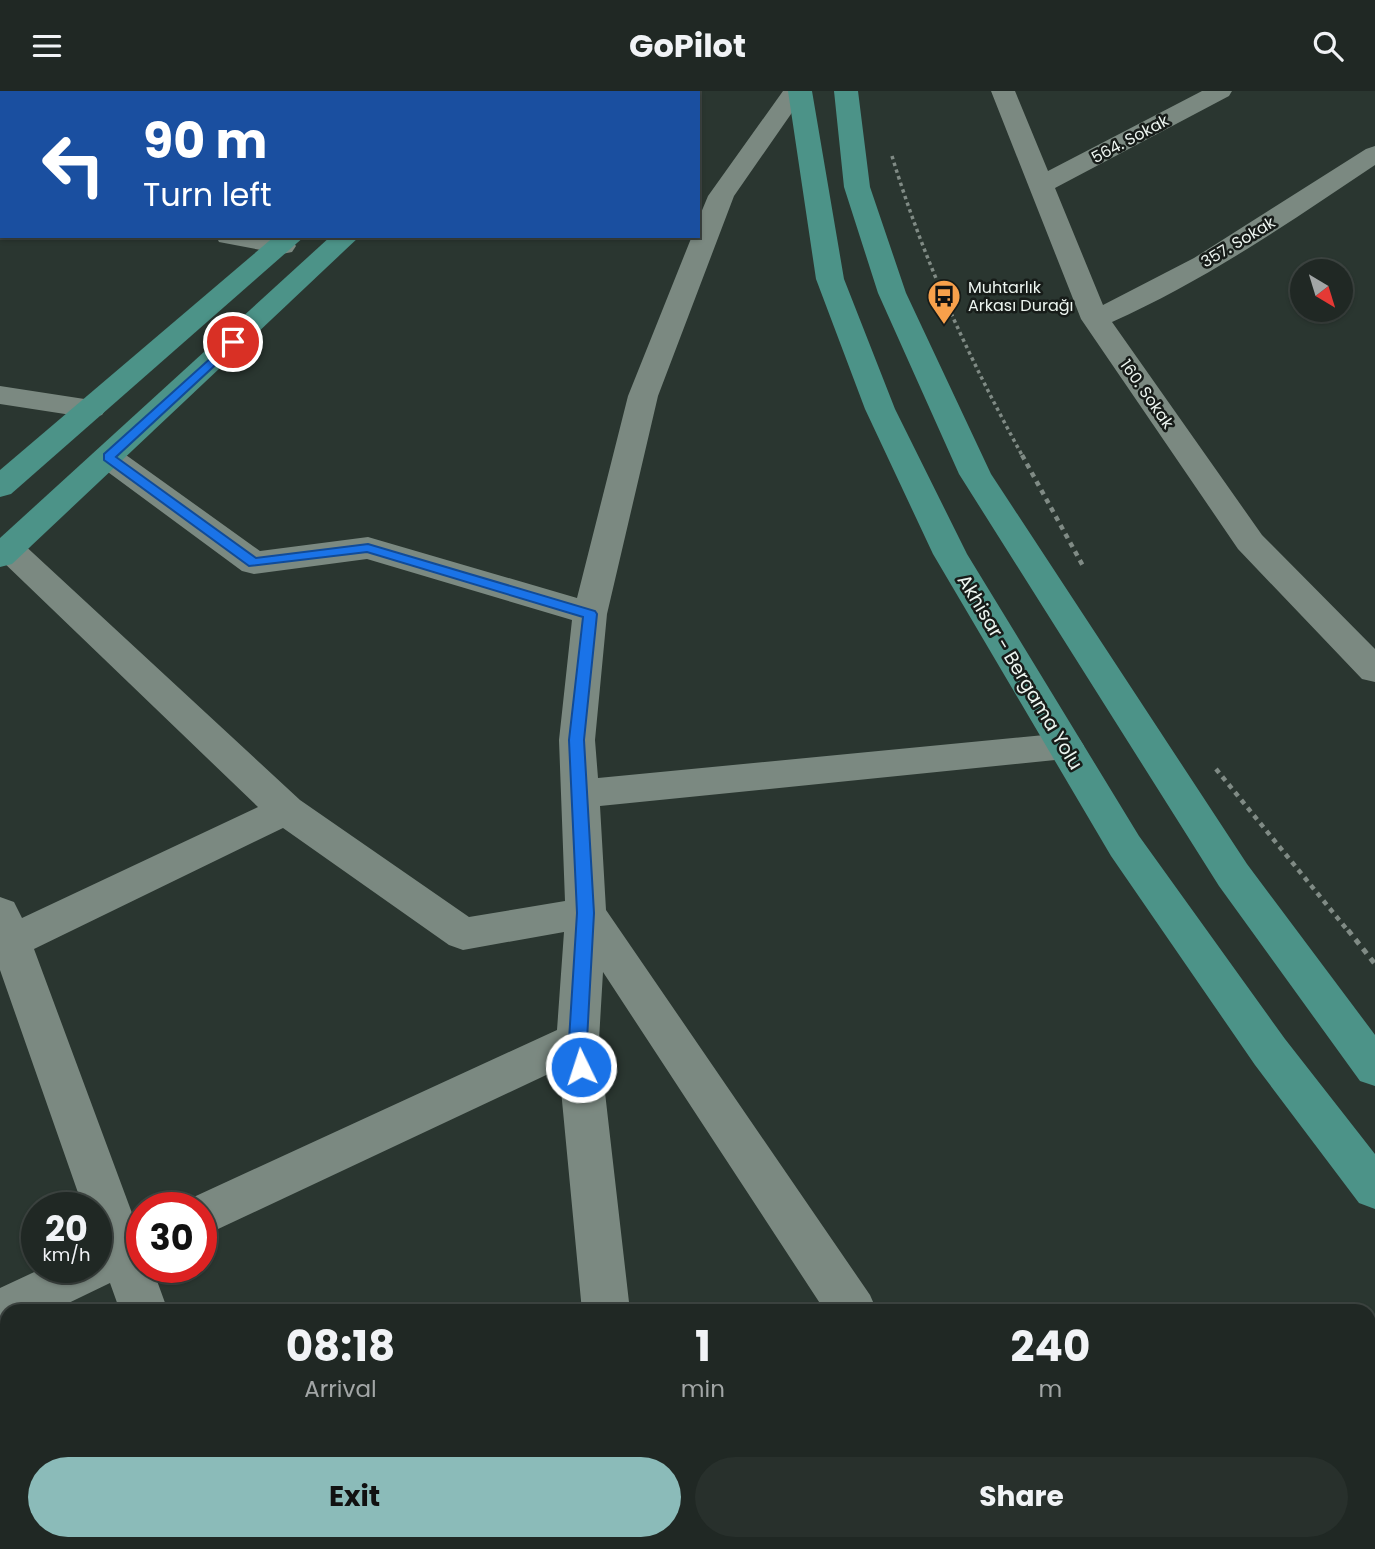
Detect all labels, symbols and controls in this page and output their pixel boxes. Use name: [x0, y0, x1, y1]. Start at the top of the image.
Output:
text: GoPilot: [629, 23, 746, 68]
icon: menu: [28, 27, 66, 65]
icon: search: [1309, 27, 1347, 65]
text: 90 m: [143, 107, 267, 175]
street label: 564. Sokak: [1087, 109, 1174, 169]
icon: left: [28, 119, 119, 210]
text: Turn left: [143, 172, 272, 217]
street label: 357. Sokak: [1197, 210, 1280, 273]
north arrow: [1290, 259, 1353, 322]
map controls: [1290, 259, 1353, 322]
place label: Muhtarlık Arkası Durağı: [968, 276, 1073, 317]
bus stop icon: Muhtarlık Arkası Durağı: [925, 277, 963, 326]
pin: [203, 312, 263, 372]
icon: arrive: [214, 323, 252, 361]
street label: 160. Sokak: [1115, 355, 1180, 434]
street label: Akhisar - Bergama Yolu: [951, 569, 1089, 775]
position arrow: [544, 1030, 618, 1104]
speed limit sign: 30: [126, 1192, 217, 1283]
text: 20: [45, 1204, 88, 1253]
text: km/h: [43, 1242, 90, 1267]
text: 08:18: [286, 1317, 395, 1376]
text: 1: [695, 1317, 711, 1376]
text: 240: [1011, 1317, 1090, 1376]
text: Arrival: [304, 1373, 377, 1405]
text: min: [681, 1373, 725, 1405]
text: m: [1039, 1373, 1062, 1405]
button: Exit: [28, 1457, 681, 1537]
button: Share: [695, 1457, 1348, 1537]

